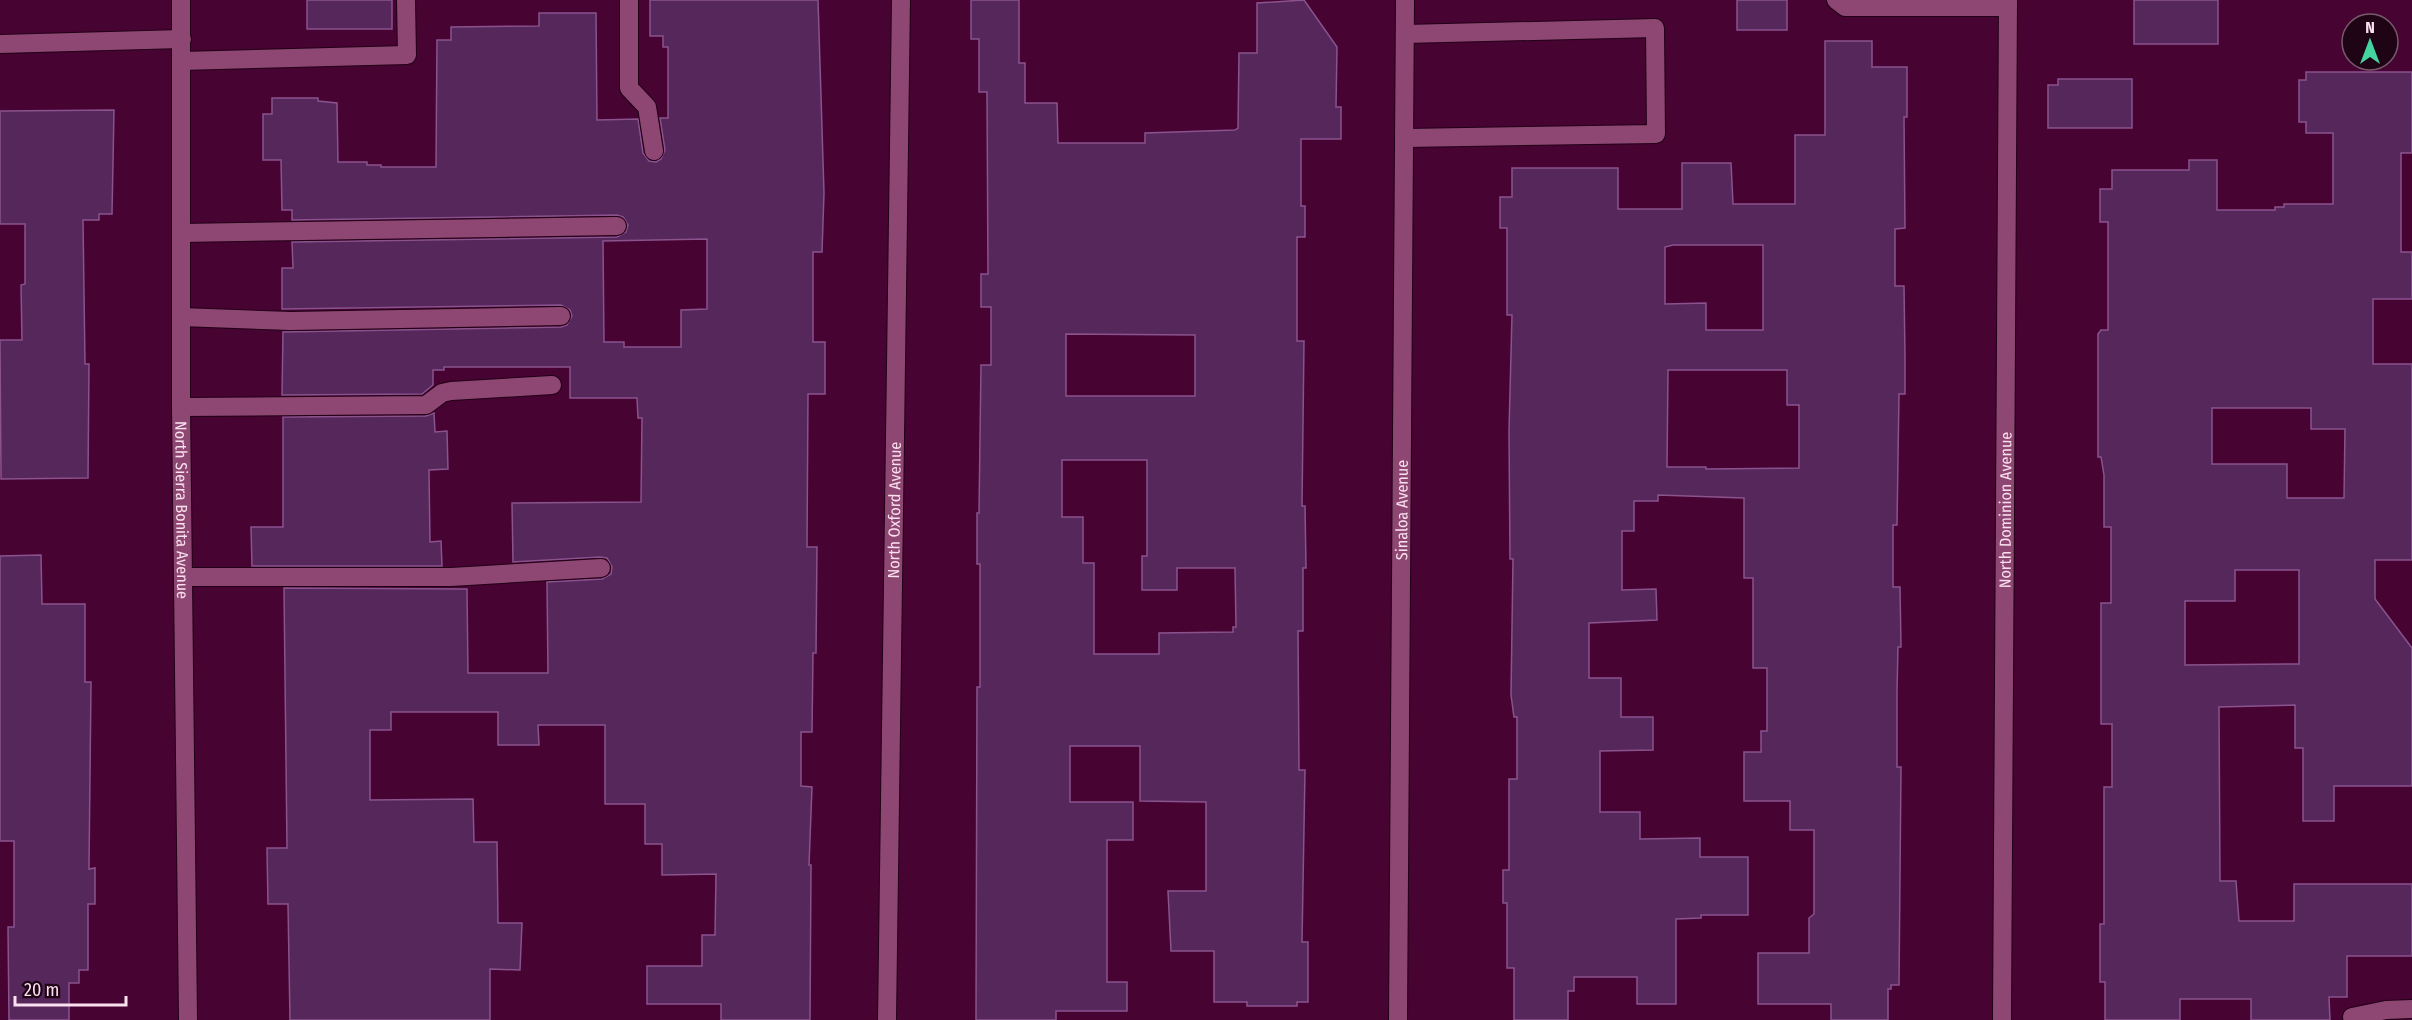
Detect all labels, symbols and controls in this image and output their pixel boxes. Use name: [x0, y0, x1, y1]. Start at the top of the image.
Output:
north arrow: [2340, 12, 2400, 72]
text: N: [2365, 18, 2375, 37]
street label: North Sierra Bonita Avenue: [172, 421, 193, 599]
street label: North Dominion Avenue: [1995, 432, 2015, 588]
street label: North Oxford Avenue: [884, 441, 904, 579]
street label: Sinaloa Avenue: [1392, 460, 1411, 560]
scale bar: [15, 969, 126, 1007]
text: 20 m: [24, 979, 59, 1001]

